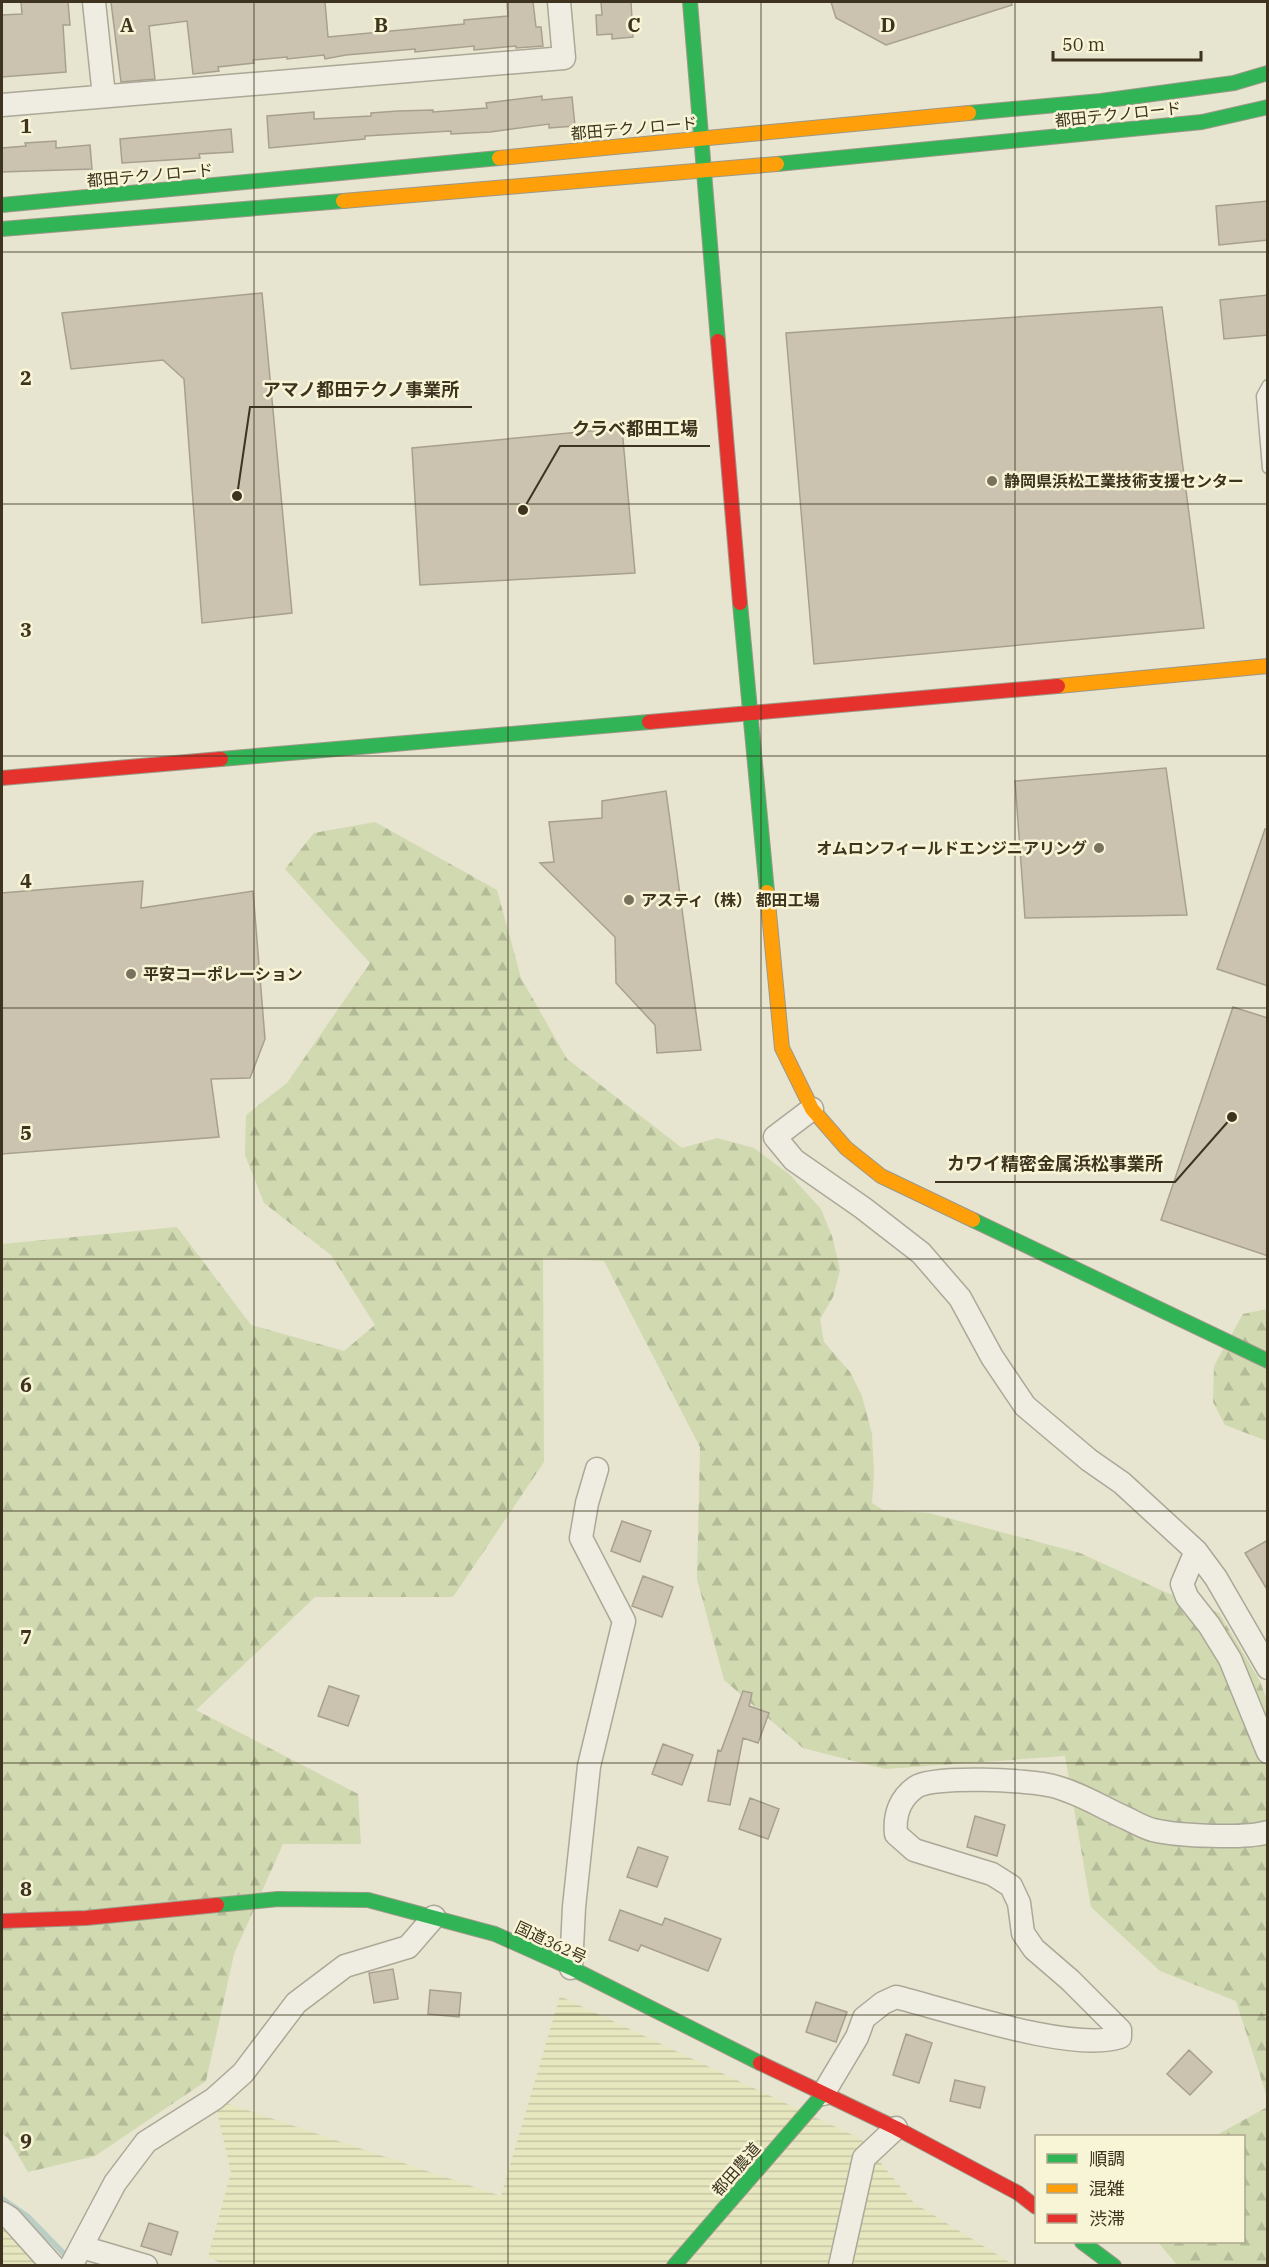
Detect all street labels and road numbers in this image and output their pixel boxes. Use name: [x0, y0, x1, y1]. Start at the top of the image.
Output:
street label: 都田テクノロード: [1054, 97, 1182, 131]
street label: 都田テクノロード: [570, 113, 698, 143]
street label: 都田テクノロード: [86, 160, 214, 190]
street label: 国道362号: [512, 1917, 590, 1967]
street label: 都田農道: [707, 2138, 765, 2200]

